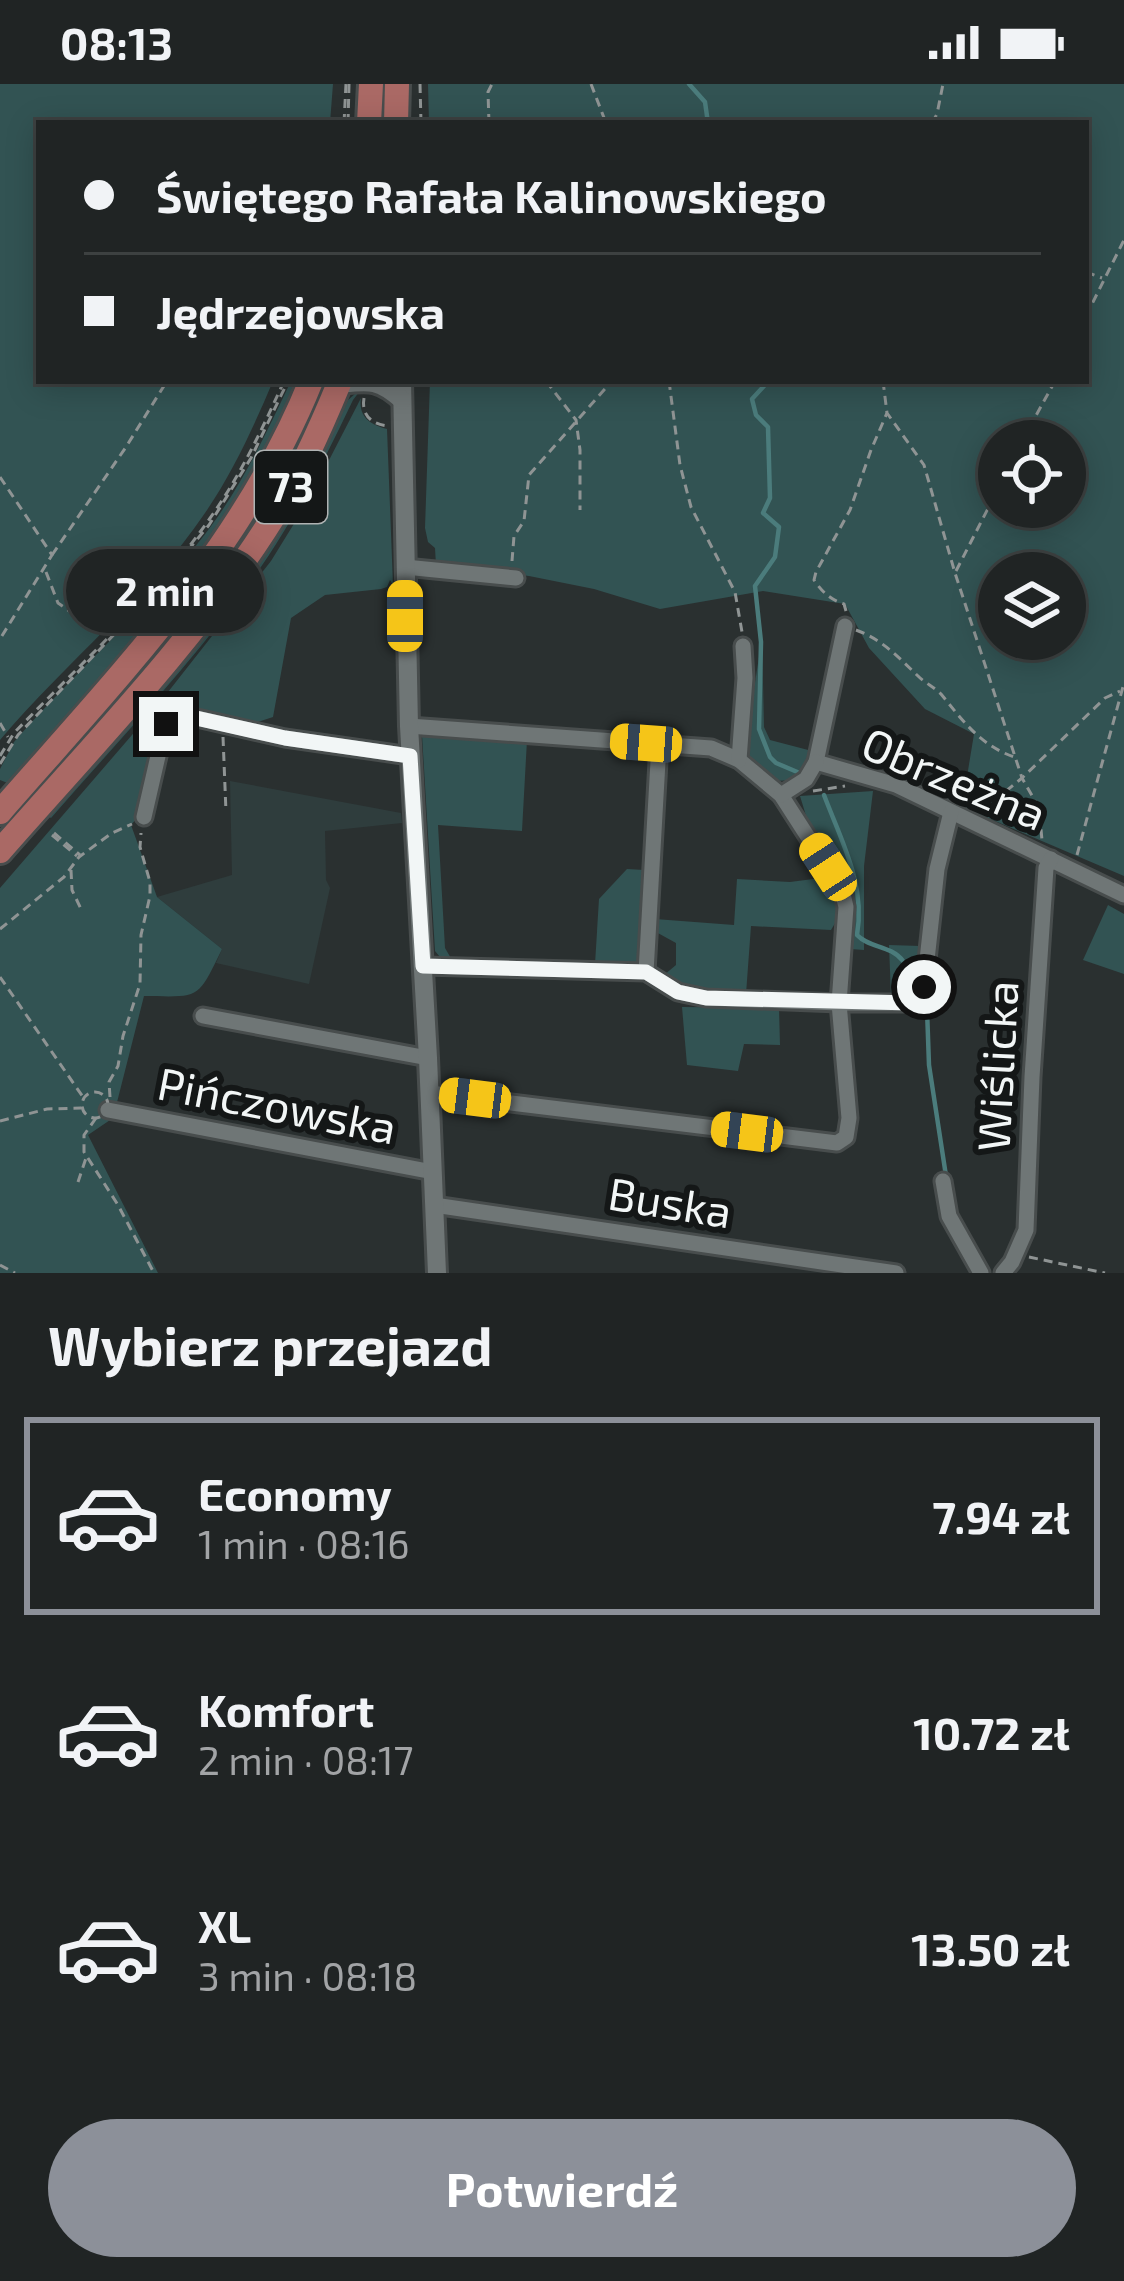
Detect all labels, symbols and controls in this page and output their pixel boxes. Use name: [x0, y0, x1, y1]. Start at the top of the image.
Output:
text: 08:13: [60, 15, 173, 69]
text: Świętego Rafała Kalinowskiego: [156, 168, 827, 222]
text: Jędrzejowska: [156, 284, 445, 338]
map controls: [978, 420, 1086, 660]
button: locate: [978, 420, 1086, 528]
road number: 73: [255, 451, 327, 523]
callout: 2 min: [67, 550, 265, 634]
button: layers: [978, 552, 1086, 660]
text: 2 min: [115, 567, 215, 614]
car: [387, 580, 423, 652]
route end: [139, 697, 193, 751]
street label: Obrzeżna: [855, 714, 1055, 840]
car: [609, 723, 683, 763]
car: [793, 827, 863, 907]
route start: [897, 960, 951, 1014]
street label: Wiślicka: [965, 979, 1027, 1153]
street label: Pińczowska: [154, 1054, 401, 1154]
car: [437, 1076, 513, 1120]
car: [709, 1110, 785, 1154]
street label: Buska: [605, 1165, 736, 1237]
text: Wybierz przejazd: [48, 1312, 492, 1377]
icon: car: [54, 1462, 162, 1570]
text: Economy: [198, 1466, 392, 1520]
text: 7.94 zł: [932, 1489, 1070, 1543]
text: 1 min · 08:16: [198, 1520, 410, 1567]
icon: car: [54, 1678, 162, 1786]
text: Komfort: [198, 1682, 374, 1736]
text: 10.72 zł: [913, 1705, 1070, 1759]
text: 2 min · 08:17: [198, 1736, 414, 1783]
icon: car: [54, 1894, 162, 2002]
text: XL: [198, 1898, 251, 1952]
text: 13.50 zł: [911, 1921, 1070, 1975]
text: 3 min · 08:18: [198, 1952, 417, 1999]
button: Potwierdź: [48, 2119, 1076, 2257]

